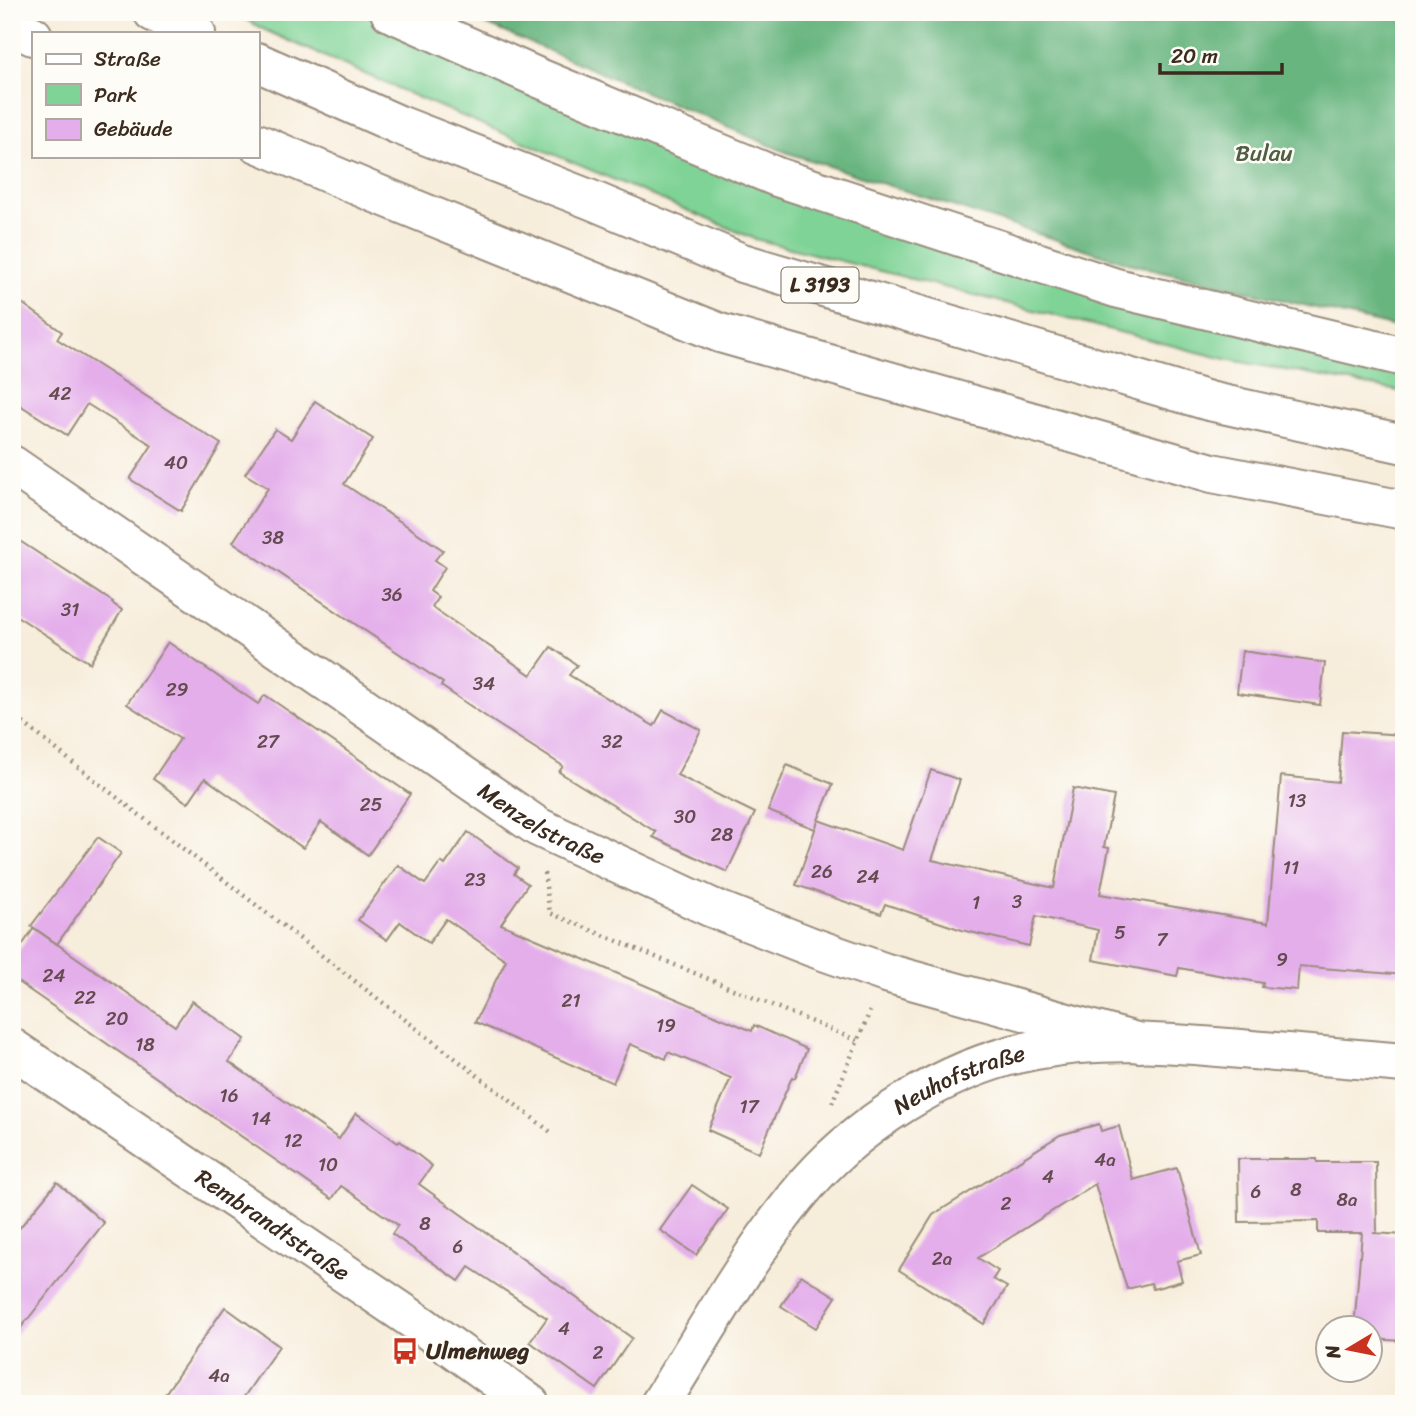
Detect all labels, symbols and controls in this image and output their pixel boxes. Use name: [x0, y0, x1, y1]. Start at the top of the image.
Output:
legend: [32, 32, 259, 158]
scale bar: [1160, 32, 1283, 76]
text: 20 m: [1171, 37, 1218, 75]
text: Straße: [94, 40, 161, 78]
text: Park: [94, 76, 137, 114]
text: Gebäude: [94, 110, 172, 148]
park label: Bulau: [1235, 133, 1293, 174]
road number: L 3193: [782, 268, 858, 302]
house number: 42: [49, 377, 71, 410]
house number: 40: [164, 446, 188, 479]
house number: 38: [262, 521, 284, 554]
house number: 36: [381, 578, 403, 611]
house number: 31: [61, 593, 79, 626]
house number: 34: [473, 667, 495, 700]
house number: 29: [166, 673, 188, 706]
house number: 27: [257, 725, 280, 758]
house number: 32: [601, 725, 623, 758]
street label: Menzelstraße: [469, 771, 612, 877]
house number: 13: [1288, 784, 1307, 817]
house number: 25: [360, 788, 383, 821]
house number: 30: [674, 800, 696, 833]
house number: 28: [711, 818, 734, 851]
house number: 11: [1283, 851, 1299, 884]
house number: 26: [811, 855, 833, 888]
house number: 24: [857, 860, 880, 893]
house number: 23: [464, 863, 486, 896]
house number: 3: [1012, 885, 1023, 918]
house number: 1: [972, 886, 980, 919]
house number: 5: [1114, 916, 1126, 949]
house number: 7: [1157, 923, 1169, 956]
house number: 9: [1276, 943, 1288, 976]
house number: 24: [43, 959, 66, 992]
house number: 22: [74, 981, 96, 1014]
house number: 21: [561, 984, 581, 1017]
house number: 20: [106, 1002, 128, 1035]
house number: 19: [656, 1009, 676, 1042]
house number: 18: [135, 1028, 155, 1061]
street label: Neuhofstraße: [884, 1033, 1029, 1126]
house number: 16: [220, 1079, 238, 1112]
house number: 17: [739, 1090, 760, 1123]
house number: 14: [251, 1102, 271, 1135]
house number: 12: [283, 1124, 303, 1157]
house number: 4a: [1094, 1143, 1116, 1176]
house number: 10: [318, 1148, 338, 1181]
street label: Rembrandtstraße: [187, 1158, 359, 1293]
house number: 4: [1042, 1160, 1054, 1193]
house number: 8: [1290, 1173, 1302, 1206]
house number: 6: [1251, 1175, 1261, 1208]
house number: 8a: [1337, 1183, 1358, 1216]
house number: 2: [1001, 1187, 1012, 1220]
house number: 8: [419, 1207, 431, 1240]
house number: 6: [453, 1230, 463, 1263]
house number: 2a: [932, 1242, 953, 1275]
house number: 4: [558, 1312, 570, 1345]
north arrow: [1314, 1314, 1384, 1384]
place label: Ulmenweg: [426, 1331, 529, 1372]
bus stop icon: Ulmenweg: [390, 1336, 420, 1366]
house number: 2: [593, 1336, 604, 1369]
text: N: [1315, 1342, 1350, 1362]
house number: 4a: [208, 1359, 230, 1392]

